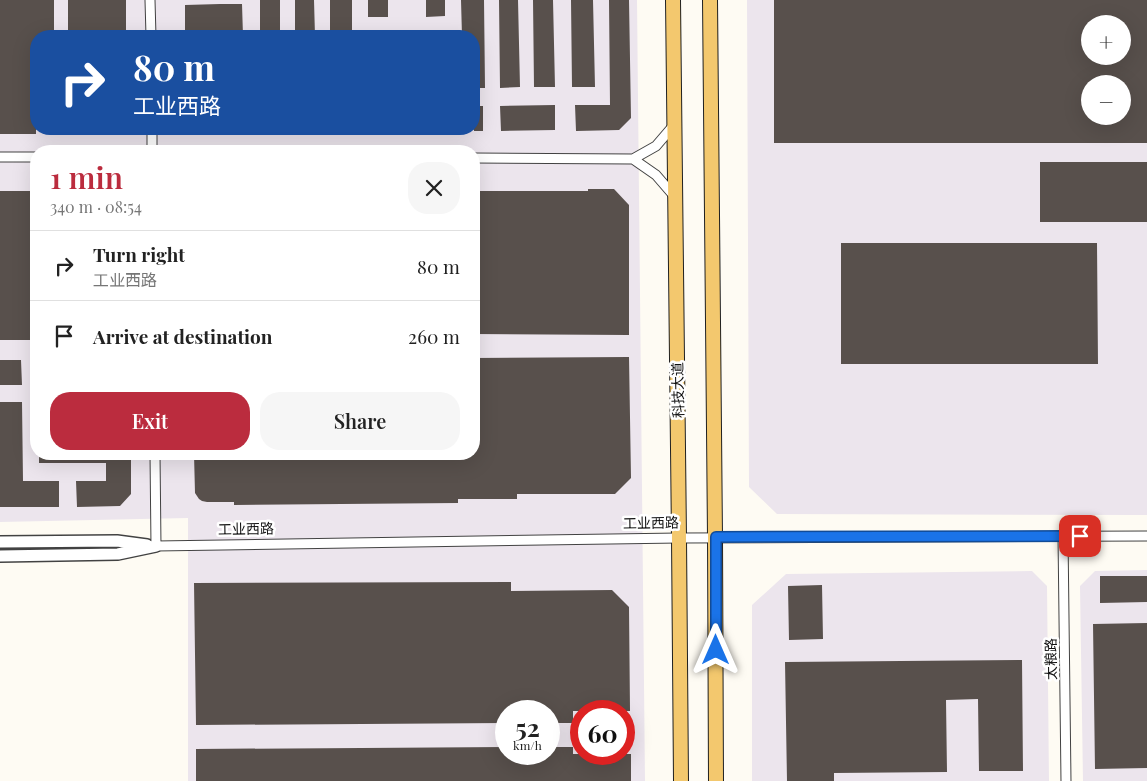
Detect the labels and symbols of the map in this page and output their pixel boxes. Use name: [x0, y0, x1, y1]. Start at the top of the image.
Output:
street label: 科技大道: [668, 362, 687, 418]
street label: 工业西路: [623, 513, 679, 532]
pin: [1059, 515, 1101, 557]
street label: 工业西路: [218, 519, 274, 538]
position arrow: [689, 623, 741, 675]
street label: 太粮路: [1041, 638, 1060, 680]
speed limit sign: 60: [570, 700, 635, 765]

